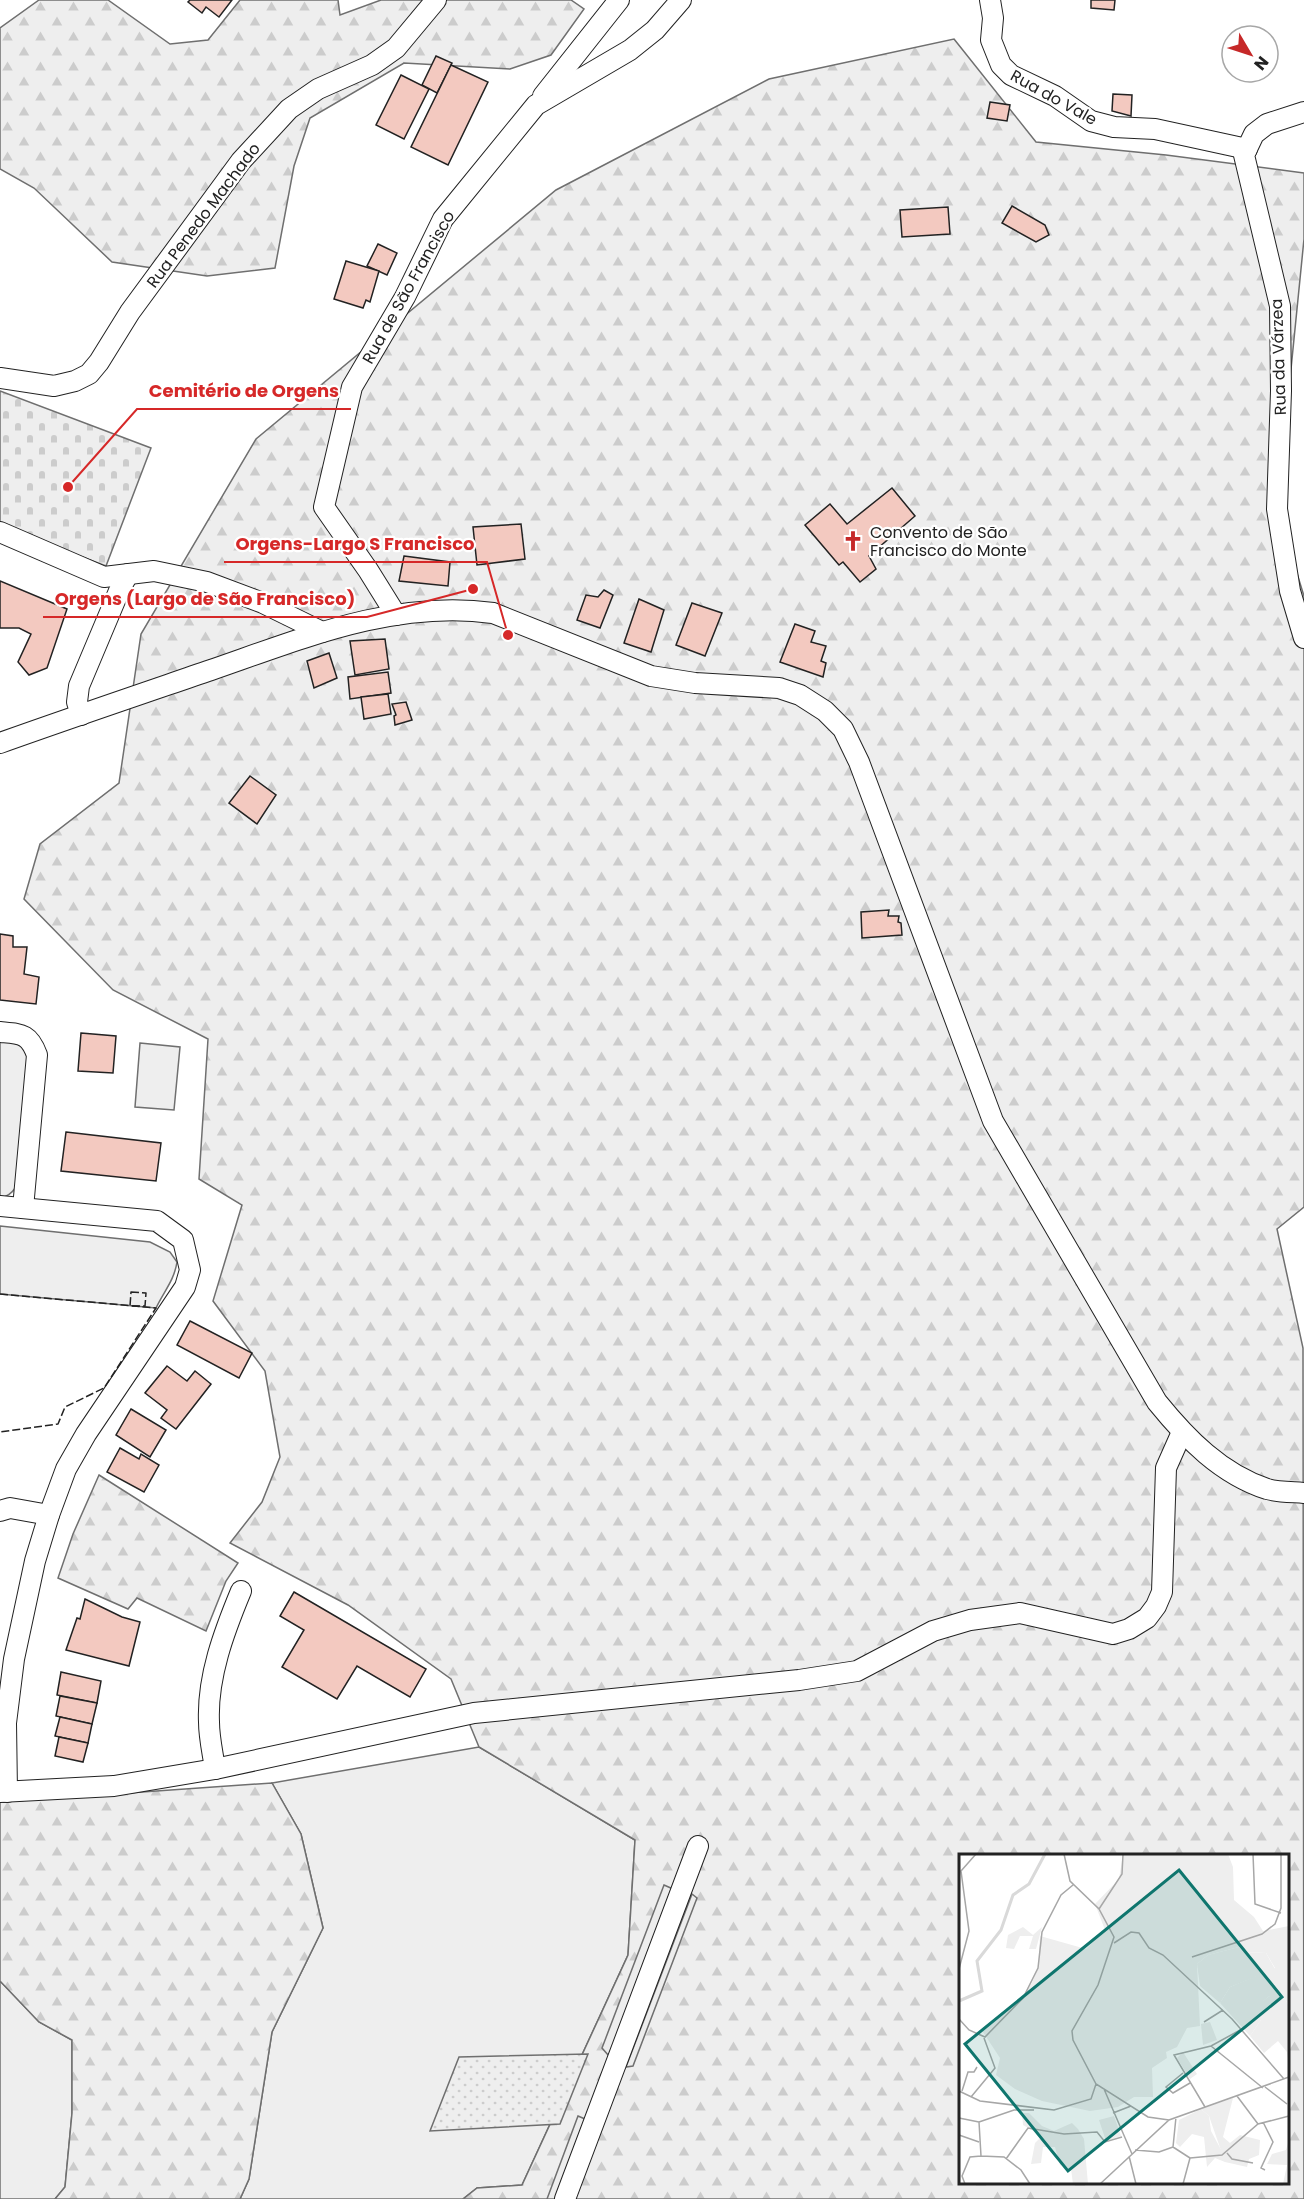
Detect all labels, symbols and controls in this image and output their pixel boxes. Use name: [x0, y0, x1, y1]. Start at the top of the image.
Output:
north arrow: [1220, 24, 1280, 84]
text: N: [1249, 51, 1274, 75]
street label: Rua do Vale: [1006, 64, 1101, 131]
street label: Rua Penedo Machado: [141, 138, 266, 293]
street label: Rua de São Francisco: [357, 207, 460, 368]
street label: Rua da Várzea: [1265, 298, 1292, 416]
callout: Cemitério de Orgens: [137, 373, 351, 409]
text: Cemitério de Orgens: [149, 378, 339, 403]
place label: Convento de São Francisco do Monte: [870, 521, 1027, 562]
callout: Orgens-Largo S Francisco: [224, 526, 487, 562]
church icon: Convento de São Francisco do Monte: [841, 529, 865, 553]
text: Orgens-Largo S Francisco: [235, 531, 475, 556]
callout: Orgens (Largo de São Francisco): [43, 581, 367, 617]
text: Orgens (Largo de São Francisco): [55, 586, 355, 611]
inset map: [959, 1854, 1289, 2184]

